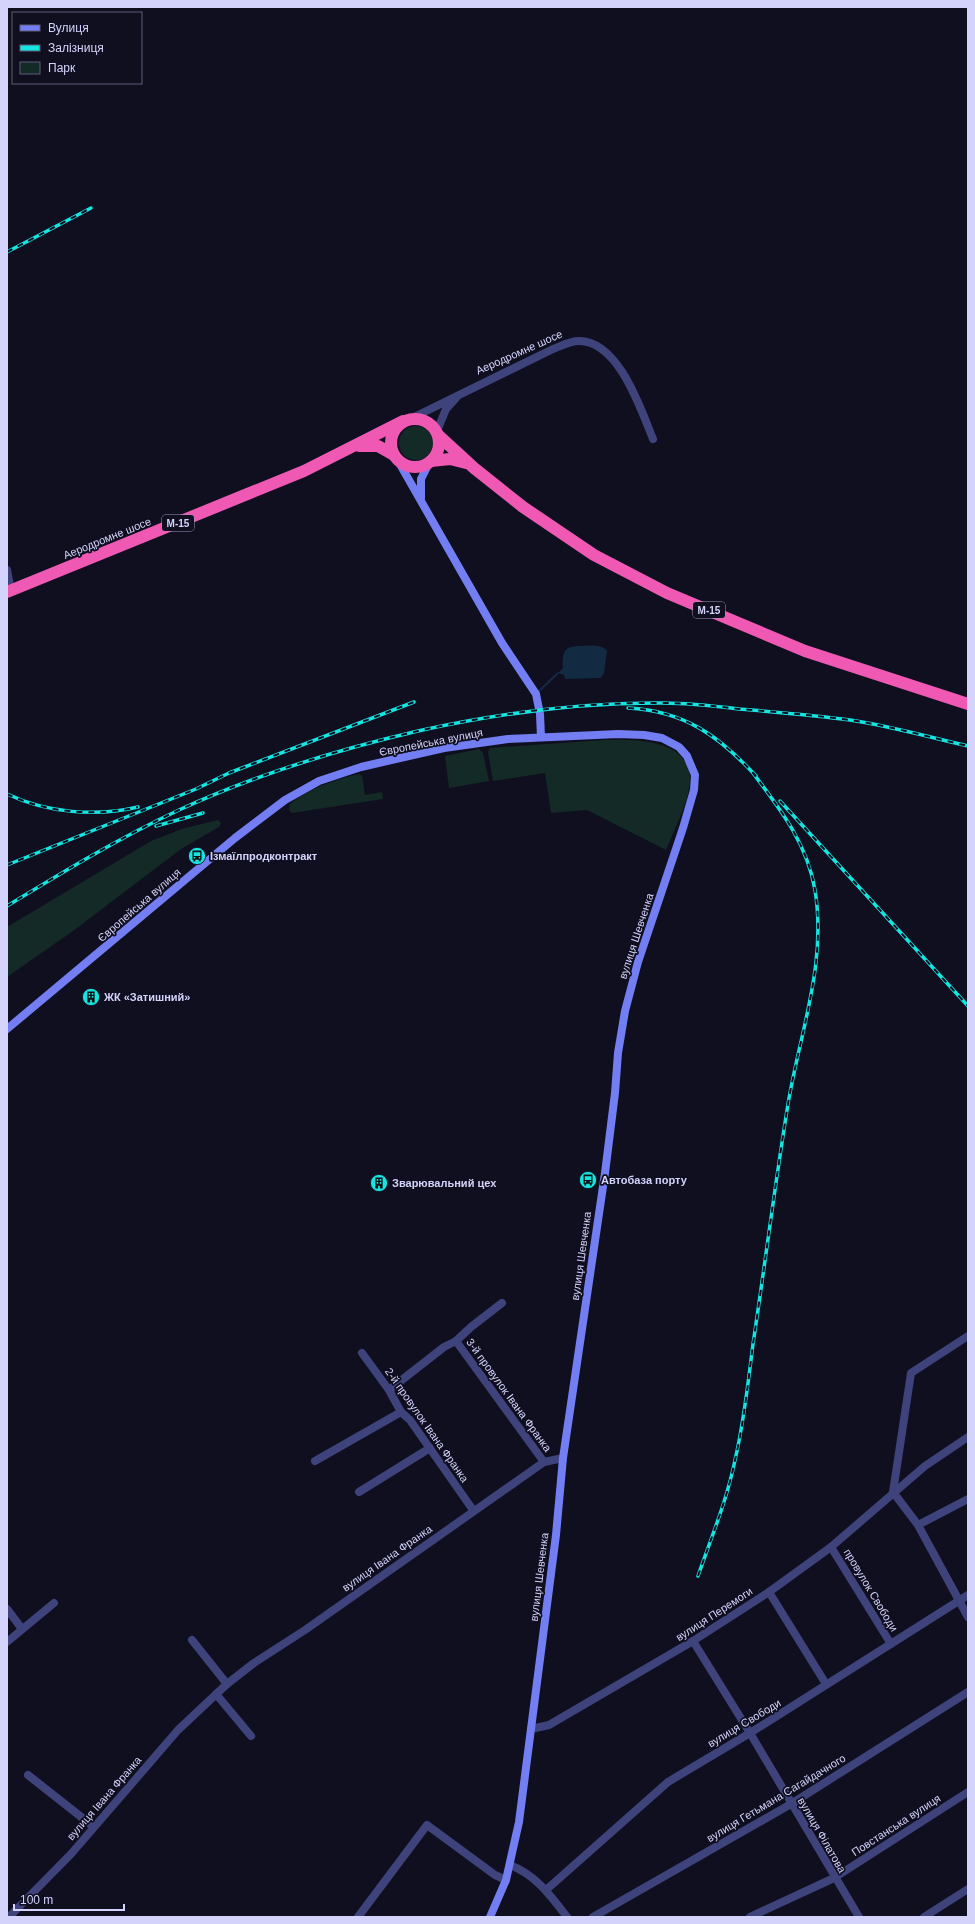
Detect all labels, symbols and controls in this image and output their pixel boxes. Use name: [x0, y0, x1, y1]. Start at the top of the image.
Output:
legend: [12, 12, 142, 84]
text: Вулиця: [48, 21, 89, 35]
text: Залізниця: [48, 41, 104, 55]
text: Парк: [48, 61, 76, 75]
street label: Аеродромне шосе: [474, 328, 564, 376]
street label: Аеродромне шосе: [61, 515, 153, 561]
road number: М-15: [162, 515, 194, 531]
road number: М-15: [693, 602, 725, 618]
street label: Європейська вулиця: [378, 726, 484, 758]
bus stop icon: Ізмаїлпродконтракт: [187, 846, 207, 866]
place label: Ізмаїлпродконтракт: [210, 850, 318, 862]
street label: Європейська вулиця: [95, 866, 183, 944]
street label: вулиця Шевченка: [616, 891, 656, 980]
building icon: ЖК «Затишний»: [81, 987, 101, 1007]
place label: ЖК «Затишний»: [103, 991, 190, 1003]
bus stop icon: Автобаза порту: [578, 1170, 598, 1190]
building icon: Зварювальний цех: [369, 1173, 389, 1193]
place label: Автобаза порту: [601, 1174, 688, 1186]
place label: Зварювальний цех: [392, 1177, 497, 1189]
street label: вулиця Шевченка: [569, 1210, 593, 1301]
street label: 3-й провулок Івана Франка: [464, 1336, 554, 1454]
street label: 2-й провулок Івана Франка: [383, 1366, 472, 1485]
street label: вулиця Івана Франка: [340, 1522, 435, 1594]
street label: вулиця Шевченка: [528, 1531, 551, 1622]
street label: провулок Свободи: [842, 1547, 900, 1633]
street label: вулиця Перемоги: [673, 1585, 755, 1643]
street label: вулиця Свободи: [705, 1696, 783, 1750]
street label: вулиця Гетьмана Сагайдачного: [704, 1752, 848, 1844]
street label: вулиця Івана Франка: [64, 1753, 144, 1842]
street label: Повстанська вулиця: [849, 1792, 943, 1858]
street label: вулиця Філатова: [796, 1795, 849, 1875]
scale bar: [14, 1886, 124, 1912]
text: 100 m: [20, 1893, 53, 1907]

